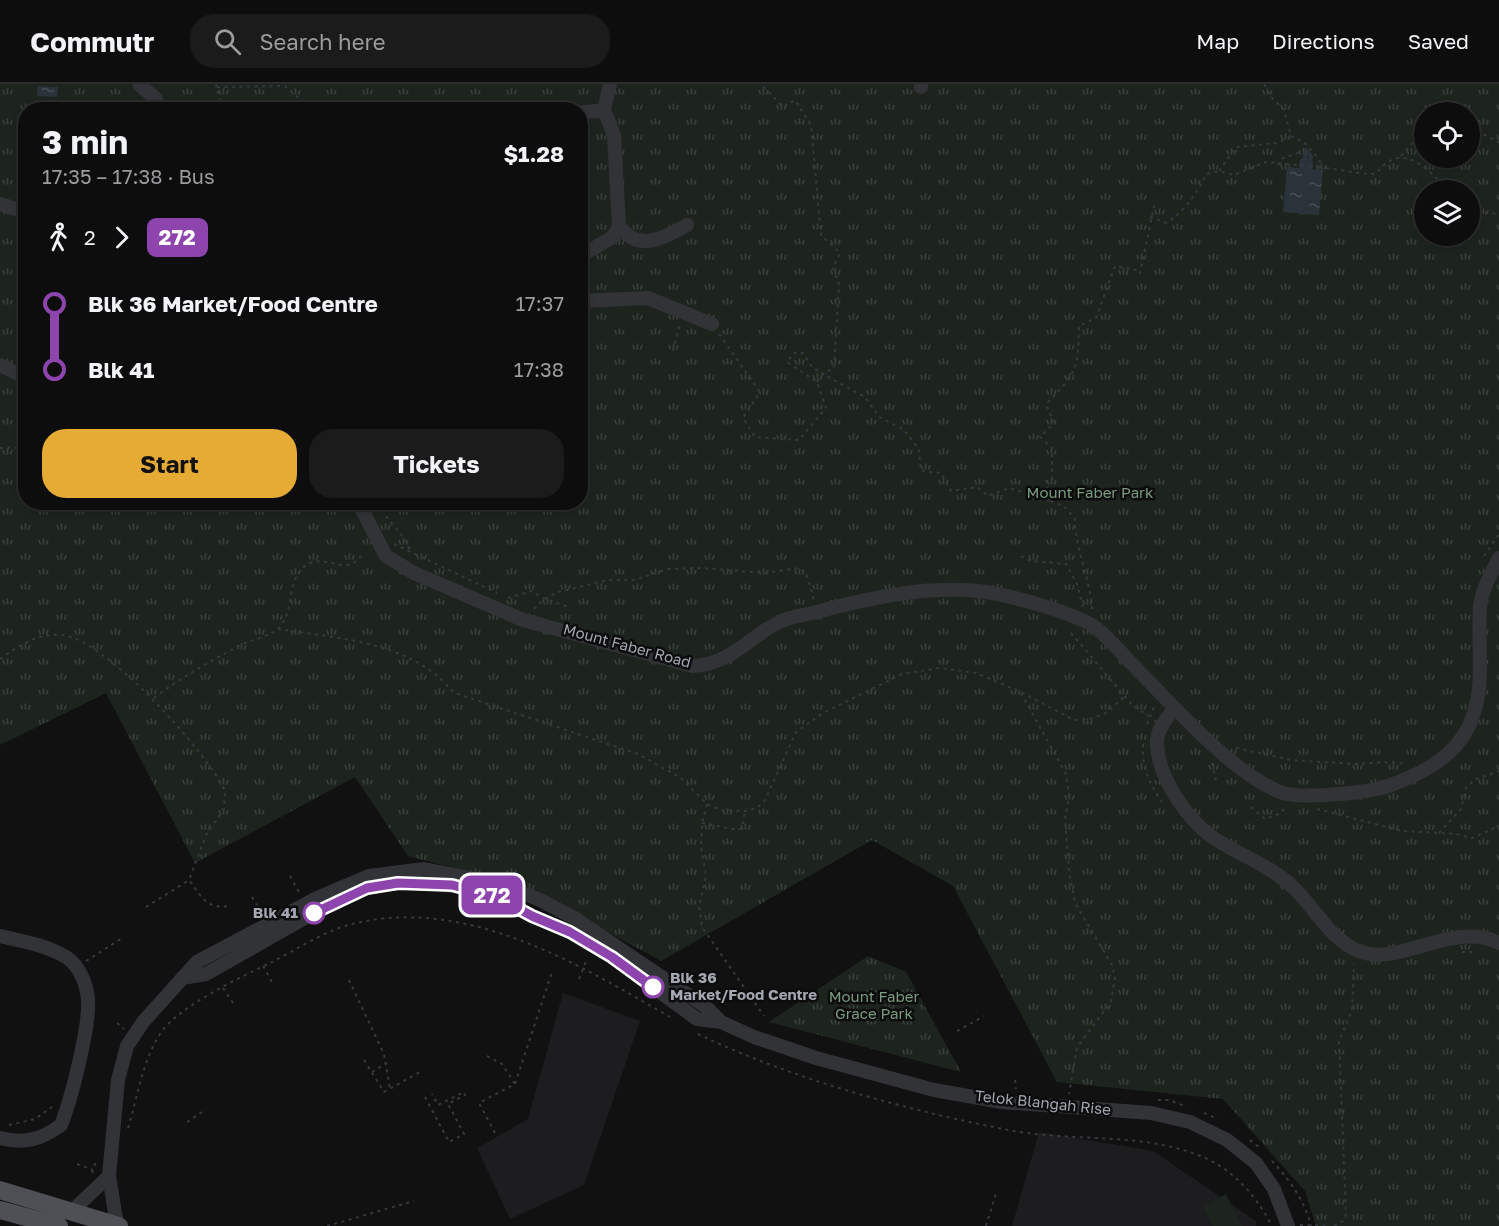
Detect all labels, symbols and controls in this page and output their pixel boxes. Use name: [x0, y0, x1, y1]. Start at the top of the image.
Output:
search box: [190, 14, 610, 68]
text: Commutr: [30, 25, 154, 58]
icon: search: [211, 25, 244, 58]
text: Search here: [259, 28, 386, 55]
text: Map: [1196, 28, 1239, 54]
text: Directions: [1272, 28, 1375, 54]
text: Saved: [1408, 28, 1469, 54]
map controls: [1414, 102, 1480, 246]
button: locate: [1414, 102, 1480, 168]
text: 3 min: [42, 122, 128, 161]
text: $1.28: [503, 140, 564, 167]
text: 17:35 – 17:38 · Bus: [42, 164, 215, 188]
button: layers: [1414, 180, 1480, 246]
icon: walk: [42, 221, 75, 254]
icon: forward: [105, 221, 138, 254]
text: 272: [159, 224, 196, 250]
text: 2: [84, 225, 96, 249]
text: Blk 36 Market/Food Centre: [88, 290, 378, 317]
text: 17:37: [515, 291, 564, 315]
text: Blk 41: [88, 356, 154, 383]
text: 17:38: [514, 357, 564, 381]
button: Start: [42, 429, 297, 498]
button: Tickets: [309, 429, 564, 498]
park label: Mount Faber Park: [1027, 483, 1154, 501]
street label: Mount Faber Road: [562, 619, 693, 671]
line badge: 272: [458, 876, 526, 914]
text: 272: [473, 882, 511, 908]
marker: Blk 41: [303, 902, 325, 924]
place label: Blk 41: [253, 903, 298, 921]
place label: Blk 36 Market/Food Centre: [670, 968, 817, 1003]
marker: Blk 36 Market/Food Centre: [642, 976, 664, 998]
park label: Mount Faber Grace Park: [829, 987, 919, 1022]
street label: Telok Blangah Rise: [974, 1086, 1112, 1118]

